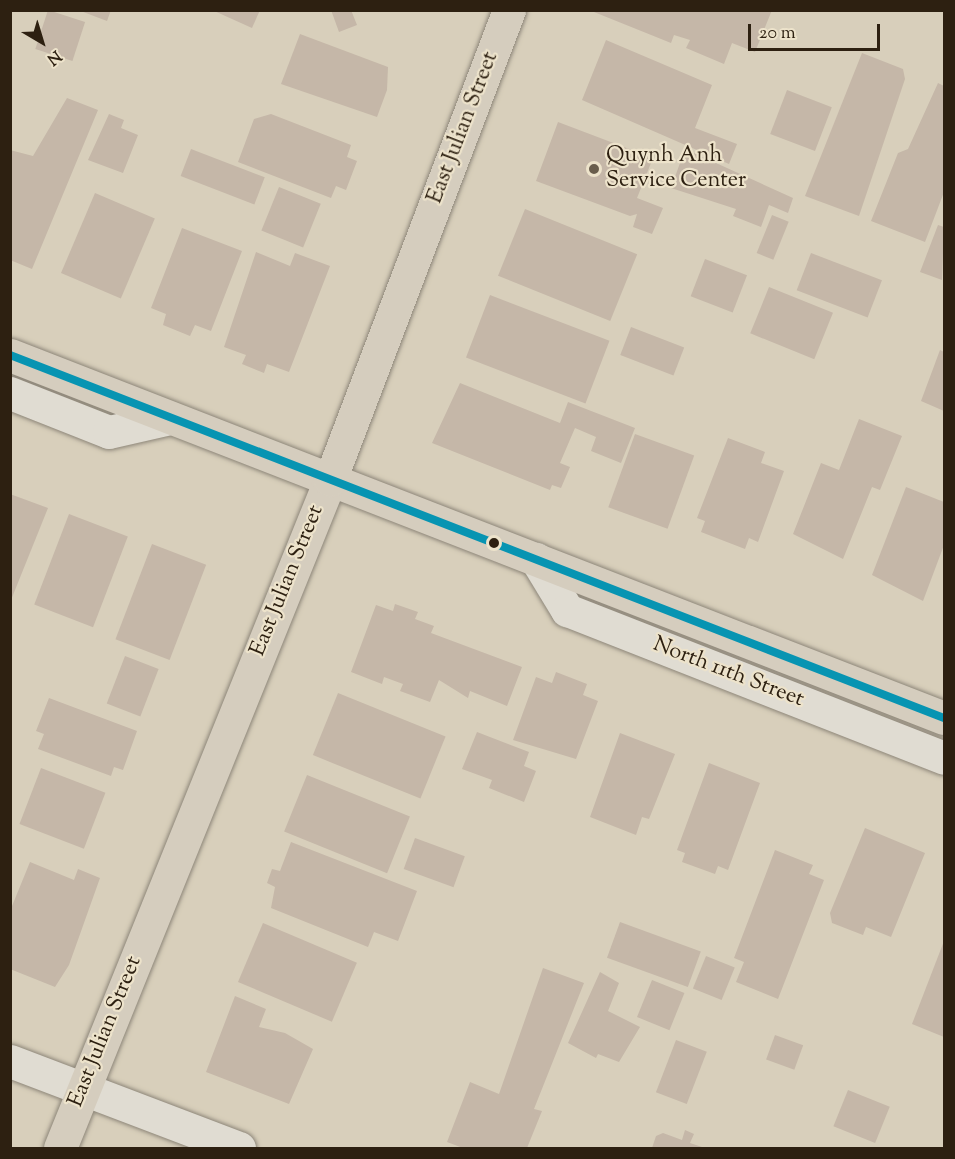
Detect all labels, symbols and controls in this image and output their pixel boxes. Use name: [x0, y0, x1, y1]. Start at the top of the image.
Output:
north arrow: [12, 12, 72, 72]
scale bar: [751, 12, 883, 50]
text: 20 m: [759, 21, 796, 47]
text: N: [41, 44, 66, 70]
street label: East Julian Street: [423, 48, 505, 208]
place label: Quynh Anh Service Center: [606, 143, 746, 194]
marker: Quynh Anh Service Center: [587, 162, 601, 176]
street label: East Julian Street: [246, 502, 330, 660]
unlabelled marker: [488, 537, 500, 549]
street label: North 11th Street: [649, 632, 807, 714]
street label: East Julian Street: [64, 953, 148, 1111]

